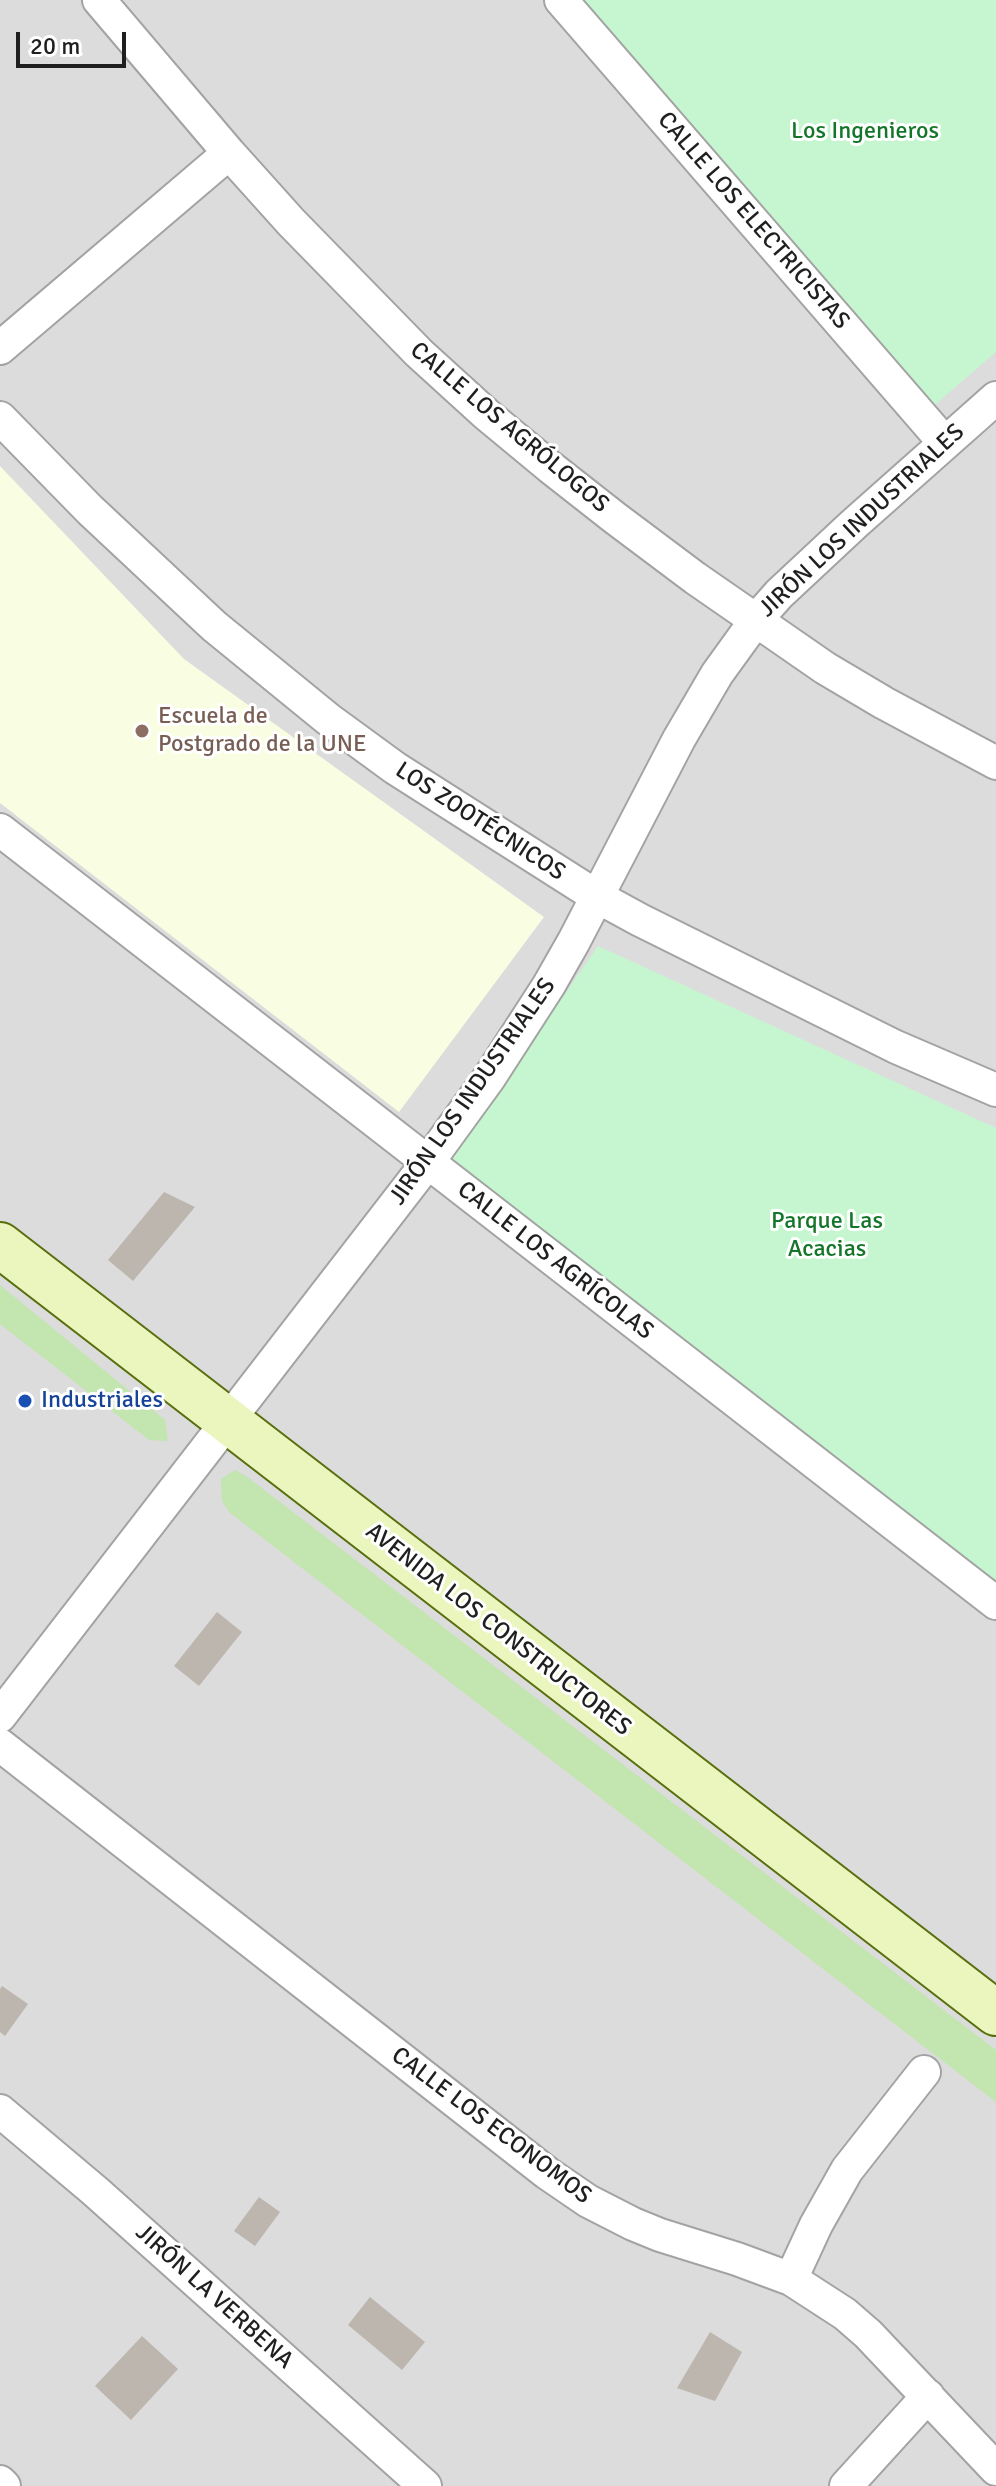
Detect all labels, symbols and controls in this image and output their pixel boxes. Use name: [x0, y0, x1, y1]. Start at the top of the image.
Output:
scale bar: [20, 16, 130, 66]
text: 20 m: [30, 31, 80, 61]
street label: CALLE LOS ELECTRICISTAS: [651, 106, 855, 336]
park label: Los Ingenieros: [791, 118, 939, 146]
street label: CALLE LOS AGRÓLOGOS: [404, 336, 614, 520]
street label: JIRÓN LOS INDUSTRIALES: [753, 418, 971, 624]
place label: Escuela de Postgrado de la UNE: [158, 703, 367, 759]
marker: Escuela de Postgrado de la UNE: [133, 722, 151, 740]
street label: LOS ZOOTÉCNICOS: [390, 756, 570, 888]
street label: JIRÓN LOS INDUSTRIALES: [384, 973, 562, 1211]
street label: CALLE LOS AGRÍCOLAS: [451, 1176, 659, 1346]
park label: Parque Las Acacias: [771, 1208, 883, 1264]
place label: Industriales: [41, 1387, 163, 1415]
marker: Industriales: [16, 1392, 34, 1410]
street label: AVENIDA LOS CONSTRUCTORES: [359, 1517, 637, 1743]
street label: CALLE LOS ECONOMOS: [385, 2041, 597, 2211]
street label: JIRÓN LA VERBENA: [129, 2219, 299, 2375]

